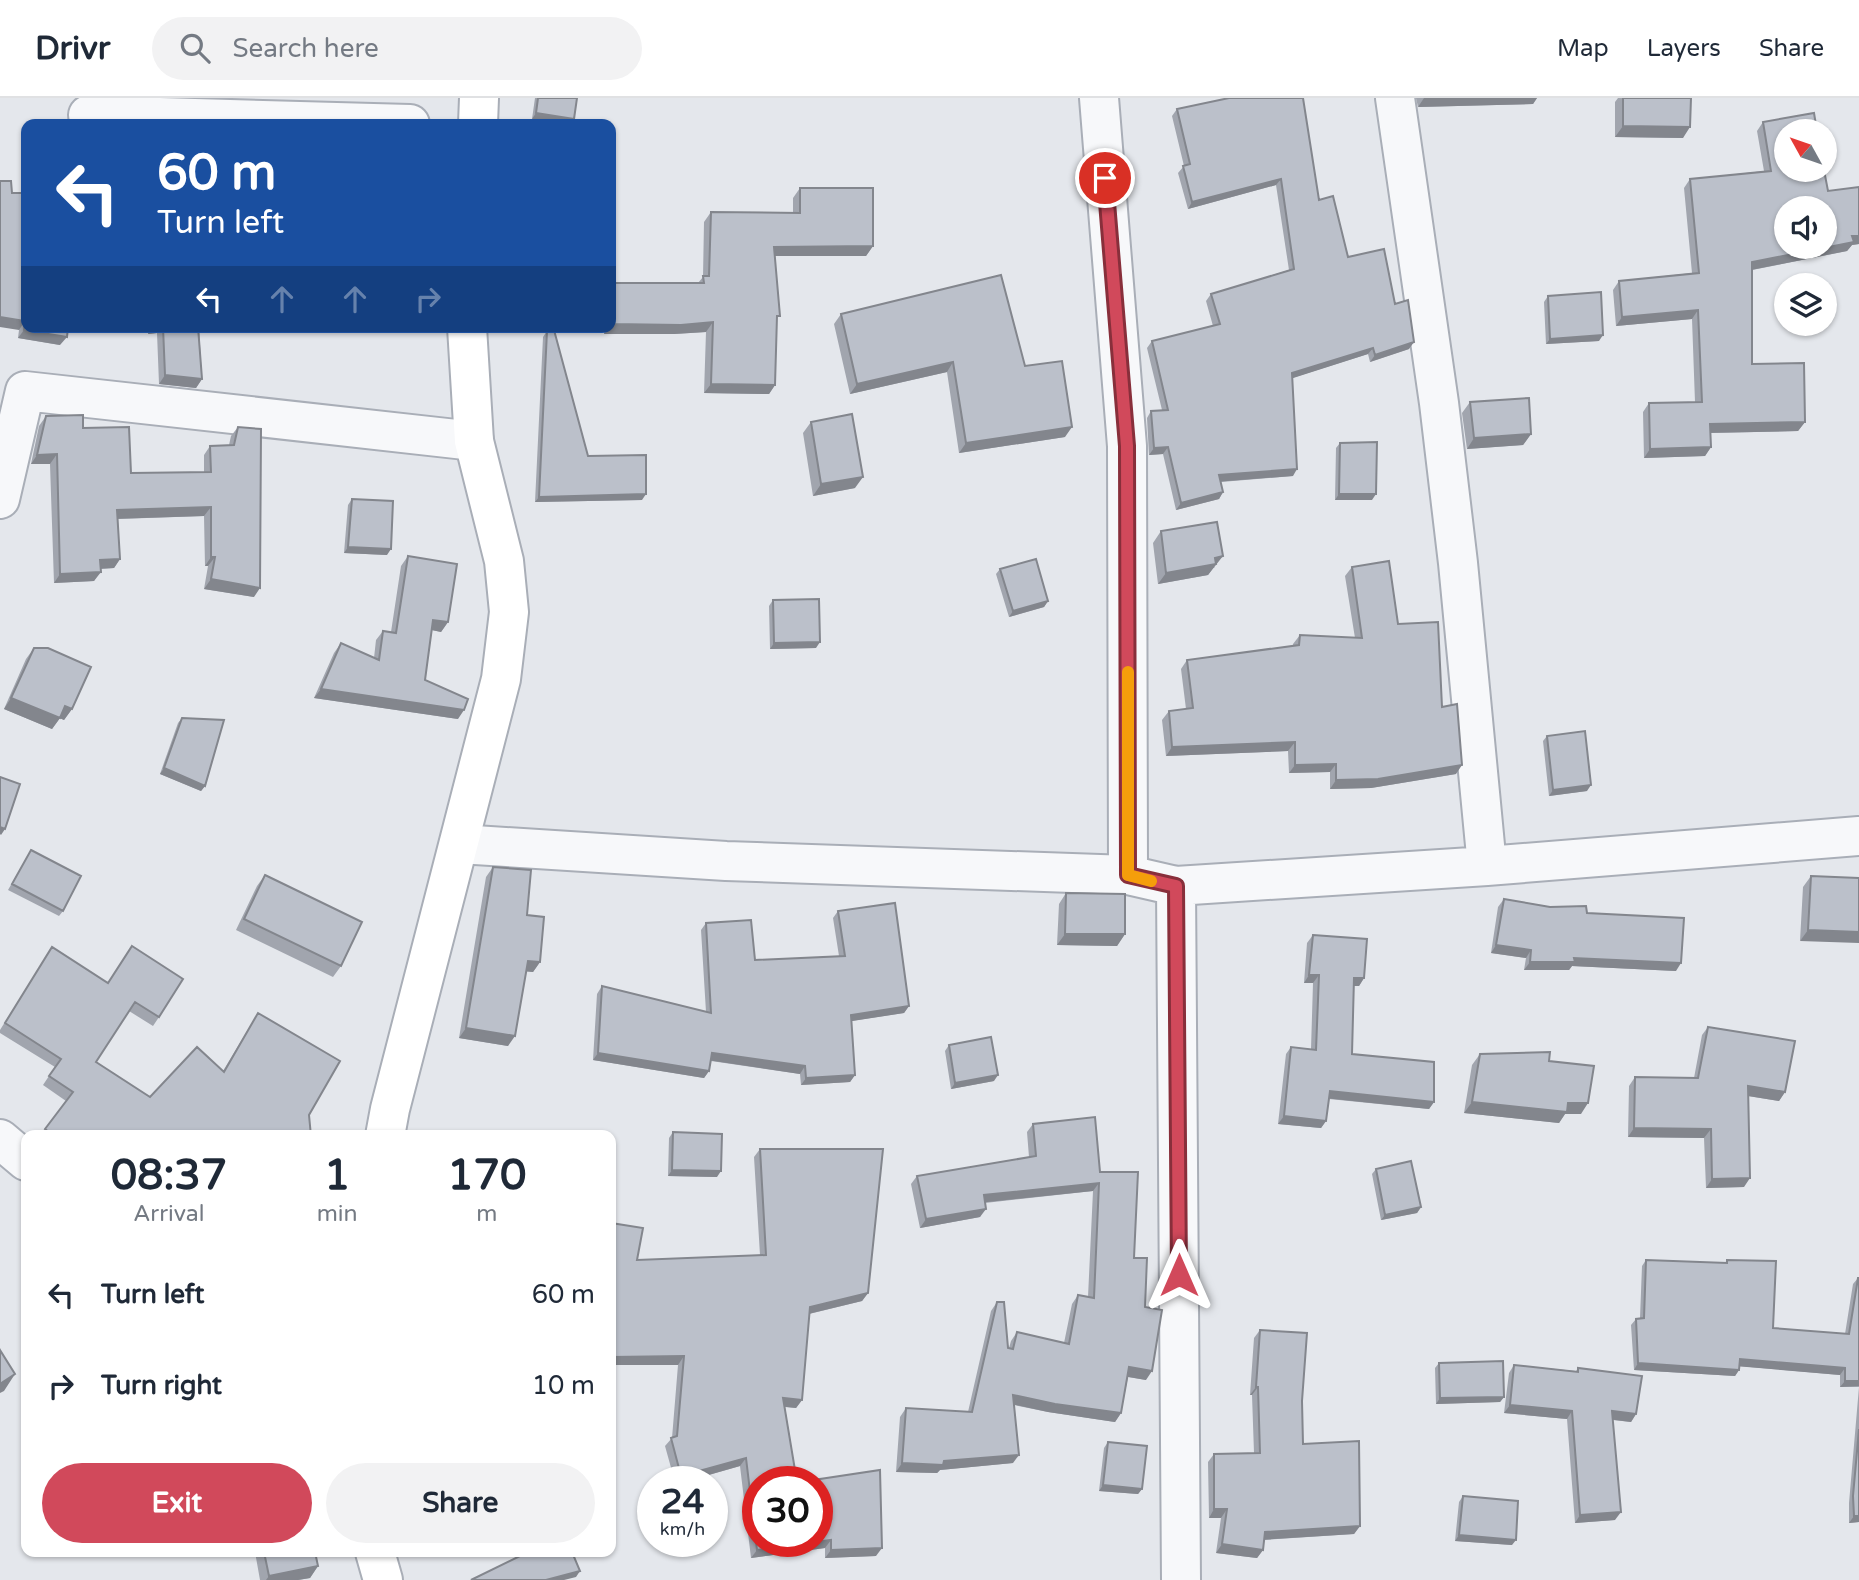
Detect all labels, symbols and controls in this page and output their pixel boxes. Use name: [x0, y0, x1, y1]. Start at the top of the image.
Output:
search box: [152, 17, 642, 80]
text: Drivr: [35, 29, 110, 68]
icon: search: [176, 29, 214, 67]
text: Search here: [232, 33, 379, 64]
text: Map: [1557, 34, 1609, 63]
text: Layers: [1647, 34, 1721, 63]
text: Share: [1759, 34, 1824, 63]
north arrow: [1774, 119, 1838, 182]
map controls: [1774, 119, 1837, 336]
text: 60 m: [157, 144, 276, 203]
icon: left: [42, 147, 133, 238]
pin: [1075, 148, 1135, 208]
icon: arrive: [1086, 159, 1124, 197]
button: sound: [1774, 196, 1837, 259]
text: Turn left: [157, 204, 284, 242]
button: layers: [1774, 273, 1837, 336]
icon: left: [190, 280, 228, 318]
icon: ahead: [263, 280, 301, 318]
icon: ahead: [336, 280, 374, 318]
icon: right: [409, 280, 447, 318]
text: 08:37: [111, 1150, 227, 1201]
text: 1: [324, 1150, 350, 1201]
text: 170: [447, 1150, 526, 1201]
text: Arrival: [133, 1200, 204, 1228]
text: min: [317, 1200, 358, 1228]
text: m: [476, 1200, 497, 1228]
position arrow: [1142, 1238, 1216, 1312]
icon: left: [42, 1276, 80, 1314]
text: Turn left: [101, 1279, 204, 1310]
text: 60 m: [532, 1279, 595, 1310]
icon: right: [42, 1367, 80, 1405]
text: Turn right: [101, 1370, 222, 1401]
text: 10 m: [532, 1370, 595, 1401]
button: Exit: [42, 1463, 312, 1543]
button: Share: [326, 1463, 595, 1543]
speed limit sign: 30: [742, 1466, 833, 1557]
text: 24: [661, 1481, 704, 1523]
text: km/h: [660, 1518, 705, 1540]

